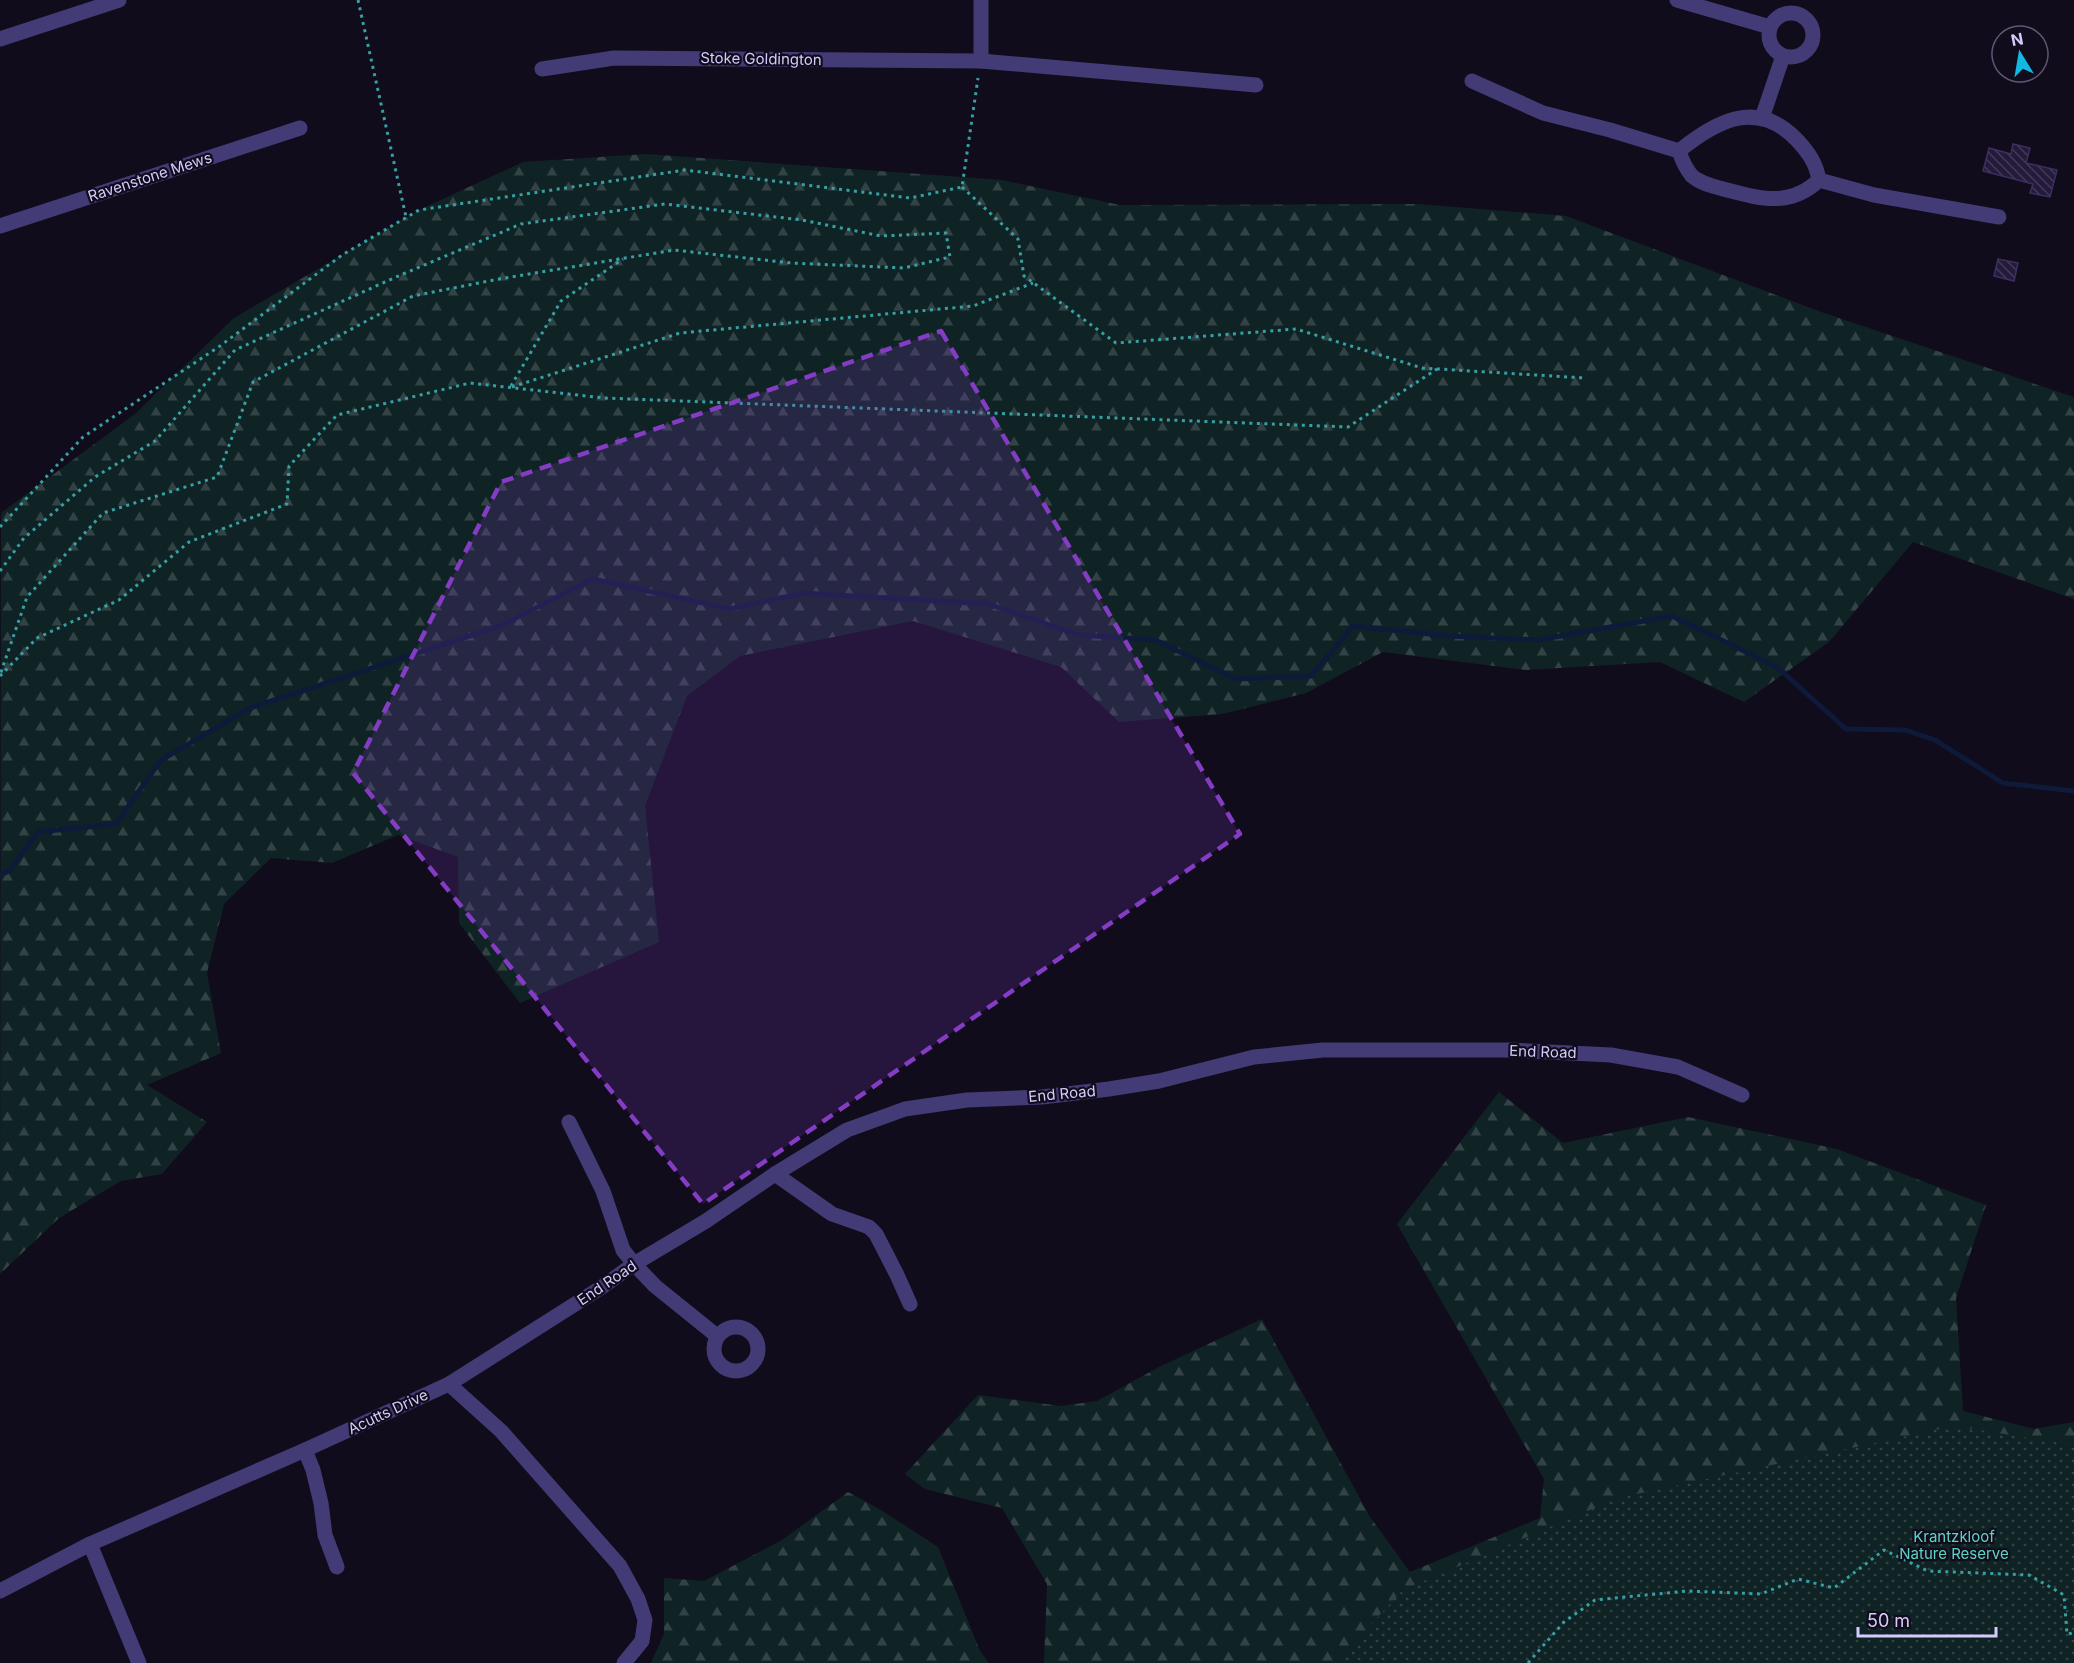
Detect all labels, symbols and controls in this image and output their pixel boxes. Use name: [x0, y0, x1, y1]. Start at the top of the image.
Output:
north arrow: [1990, 24, 2050, 84]
text: N: [2009, 28, 2025, 50]
street label: Stoke Goldington: [700, 48, 822, 69]
street label: Ravenstone Mews: [85, 147, 214, 206]
street label: End Road: [1509, 1041, 1577, 1062]
street label: End Road: [1028, 1081, 1096, 1106]
street label: End Road: [573, 1256, 640, 1309]
street label: Acutts Drive: [345, 1385, 431, 1438]
park label: Krantzkloof Nature Reserve: [1899, 1527, 2009, 1563]
scale bar: [1858, 1600, 1996, 1638]
text: 50 m: [1867, 1610, 1910, 1631]

